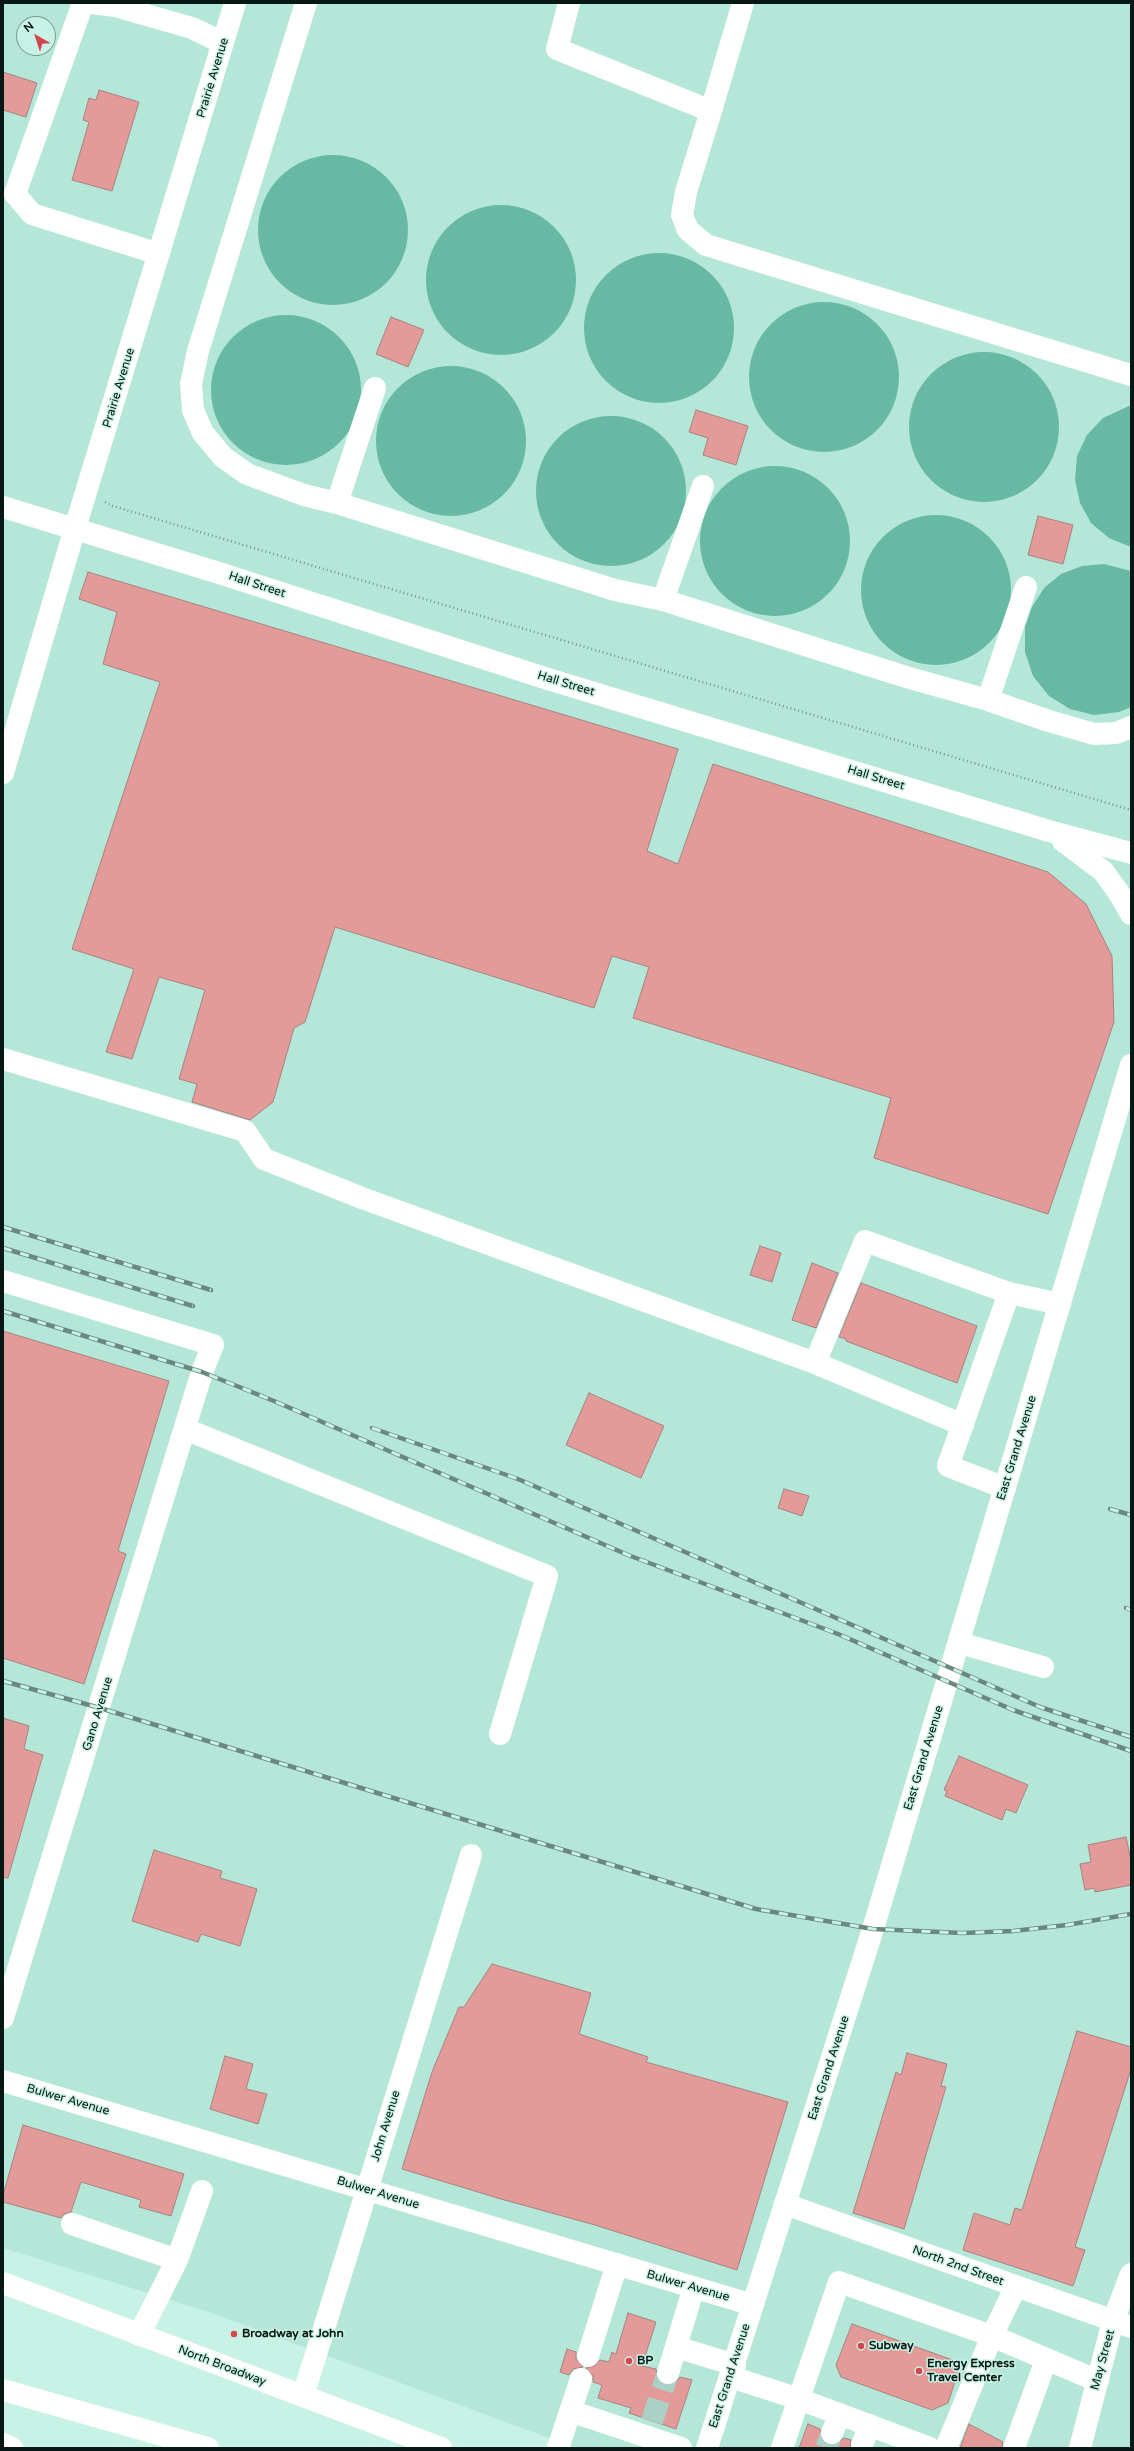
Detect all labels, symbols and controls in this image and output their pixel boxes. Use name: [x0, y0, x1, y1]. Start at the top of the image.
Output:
north arrow: [16, 16, 56, 56]
text: N: [21, 19, 36, 35]
street label: Prairie Avenue: [194, 36, 232, 120]
street label: Prairie Avenue: [100, 346, 138, 430]
street label: Hall Street: [227, 569, 287, 601]
street label: Hall Street: [536, 668, 596, 700]
street label: Hall Street: [846, 762, 906, 794]
street label: East Grand Avenue: [994, 1394, 1040, 1502]
street label: Gano Avenue: [80, 1675, 116, 1753]
street label: East Grand Avenue: [901, 1704, 947, 1812]
street label: East Grand Avenue: [805, 2014, 853, 2122]
street label: Bulwer Avenue: [25, 2081, 111, 2119]
street label: John Avenue: [368, 2089, 404, 2163]
street label: Bulwer Avenue: [335, 2174, 421, 2212]
street label: North 2nd Street: [910, 2243, 1006, 2289]
street label: Bulwer Avenue: [645, 2267, 731, 2305]
street label: East Grand Avenue: [706, 2322, 754, 2430]
place label: Broadway at John: [242, 2327, 344, 2341]
street label: May Street: [1088, 2328, 1118, 2392]
marker: Broadway at John: [229, 2329, 239, 2339]
place label: Subway: [869, 2339, 914, 2353]
marker: Subway: [856, 2341, 866, 2351]
street label: North Broadway: [176, 2343, 268, 2389]
place label: BP: [637, 2354, 653, 2368]
marker: BP: [624, 2356, 634, 2366]
place label: Energy Express Travel Center: [927, 2357, 1015, 2385]
marker: Energy Express Travel Center: [914, 2366, 924, 2376]

